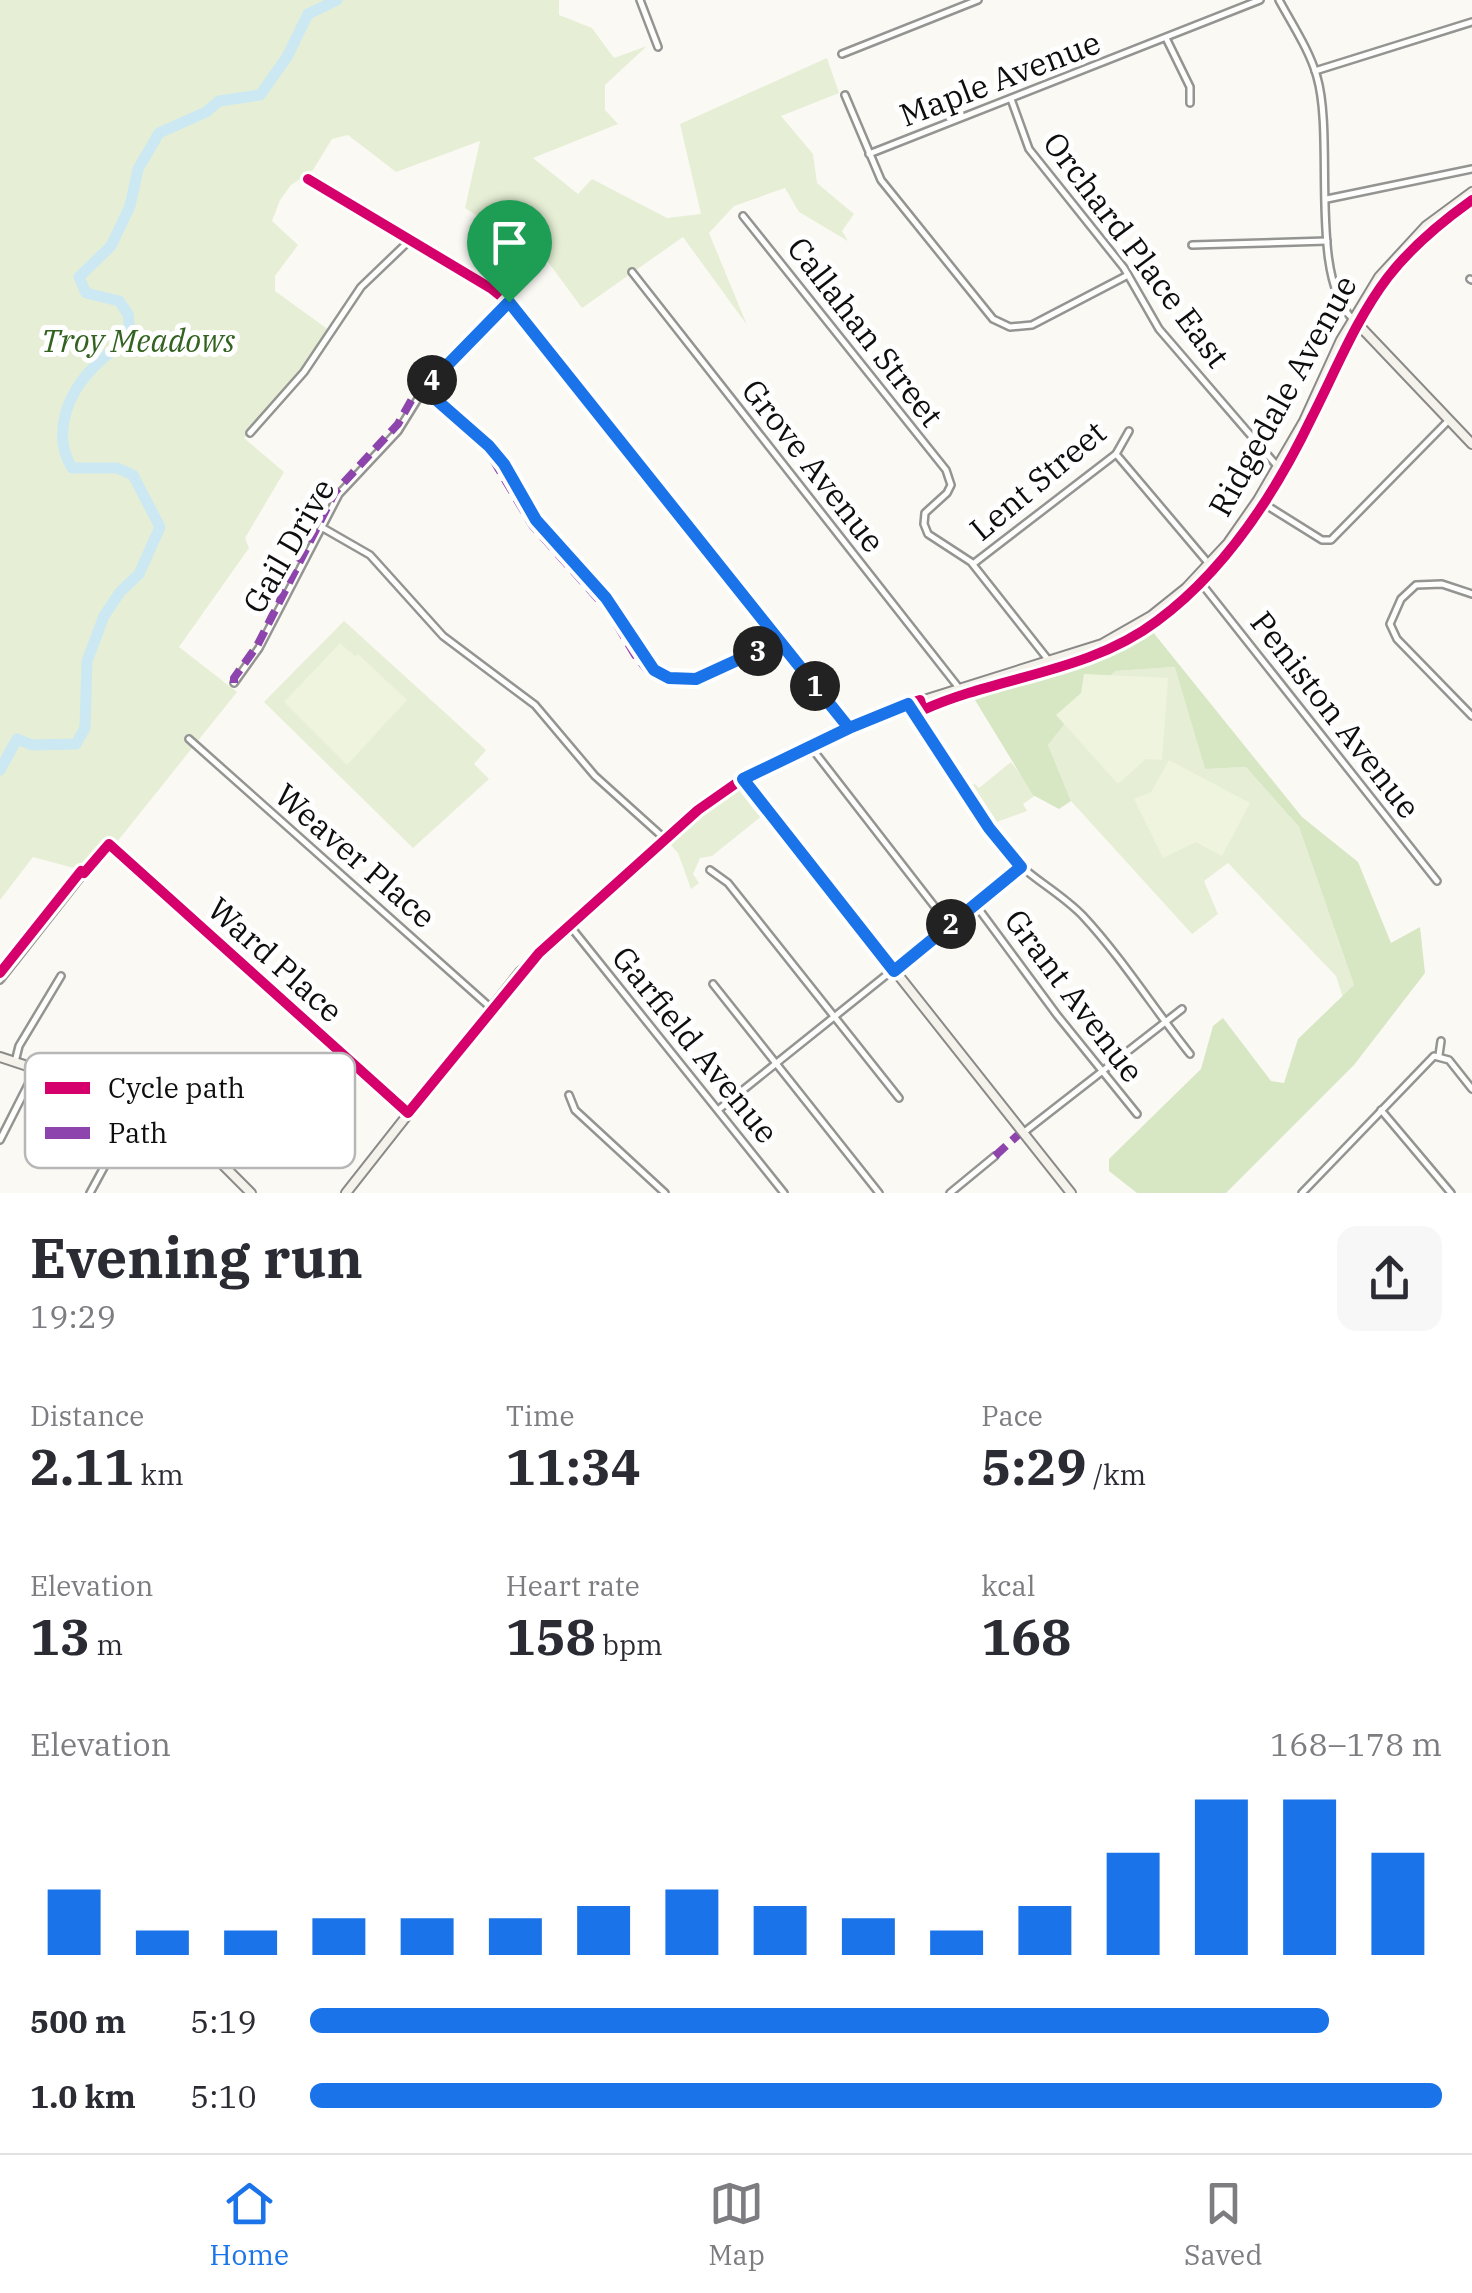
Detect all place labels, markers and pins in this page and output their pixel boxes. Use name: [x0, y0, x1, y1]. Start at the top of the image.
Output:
pin: [467, 200, 552, 303]
pin: 4: [407, 355, 457, 405]
pin: 3: [733, 626, 783, 676]
pin: 1: [790, 661, 840, 711]
pin: 2: [926, 899, 976, 949]

